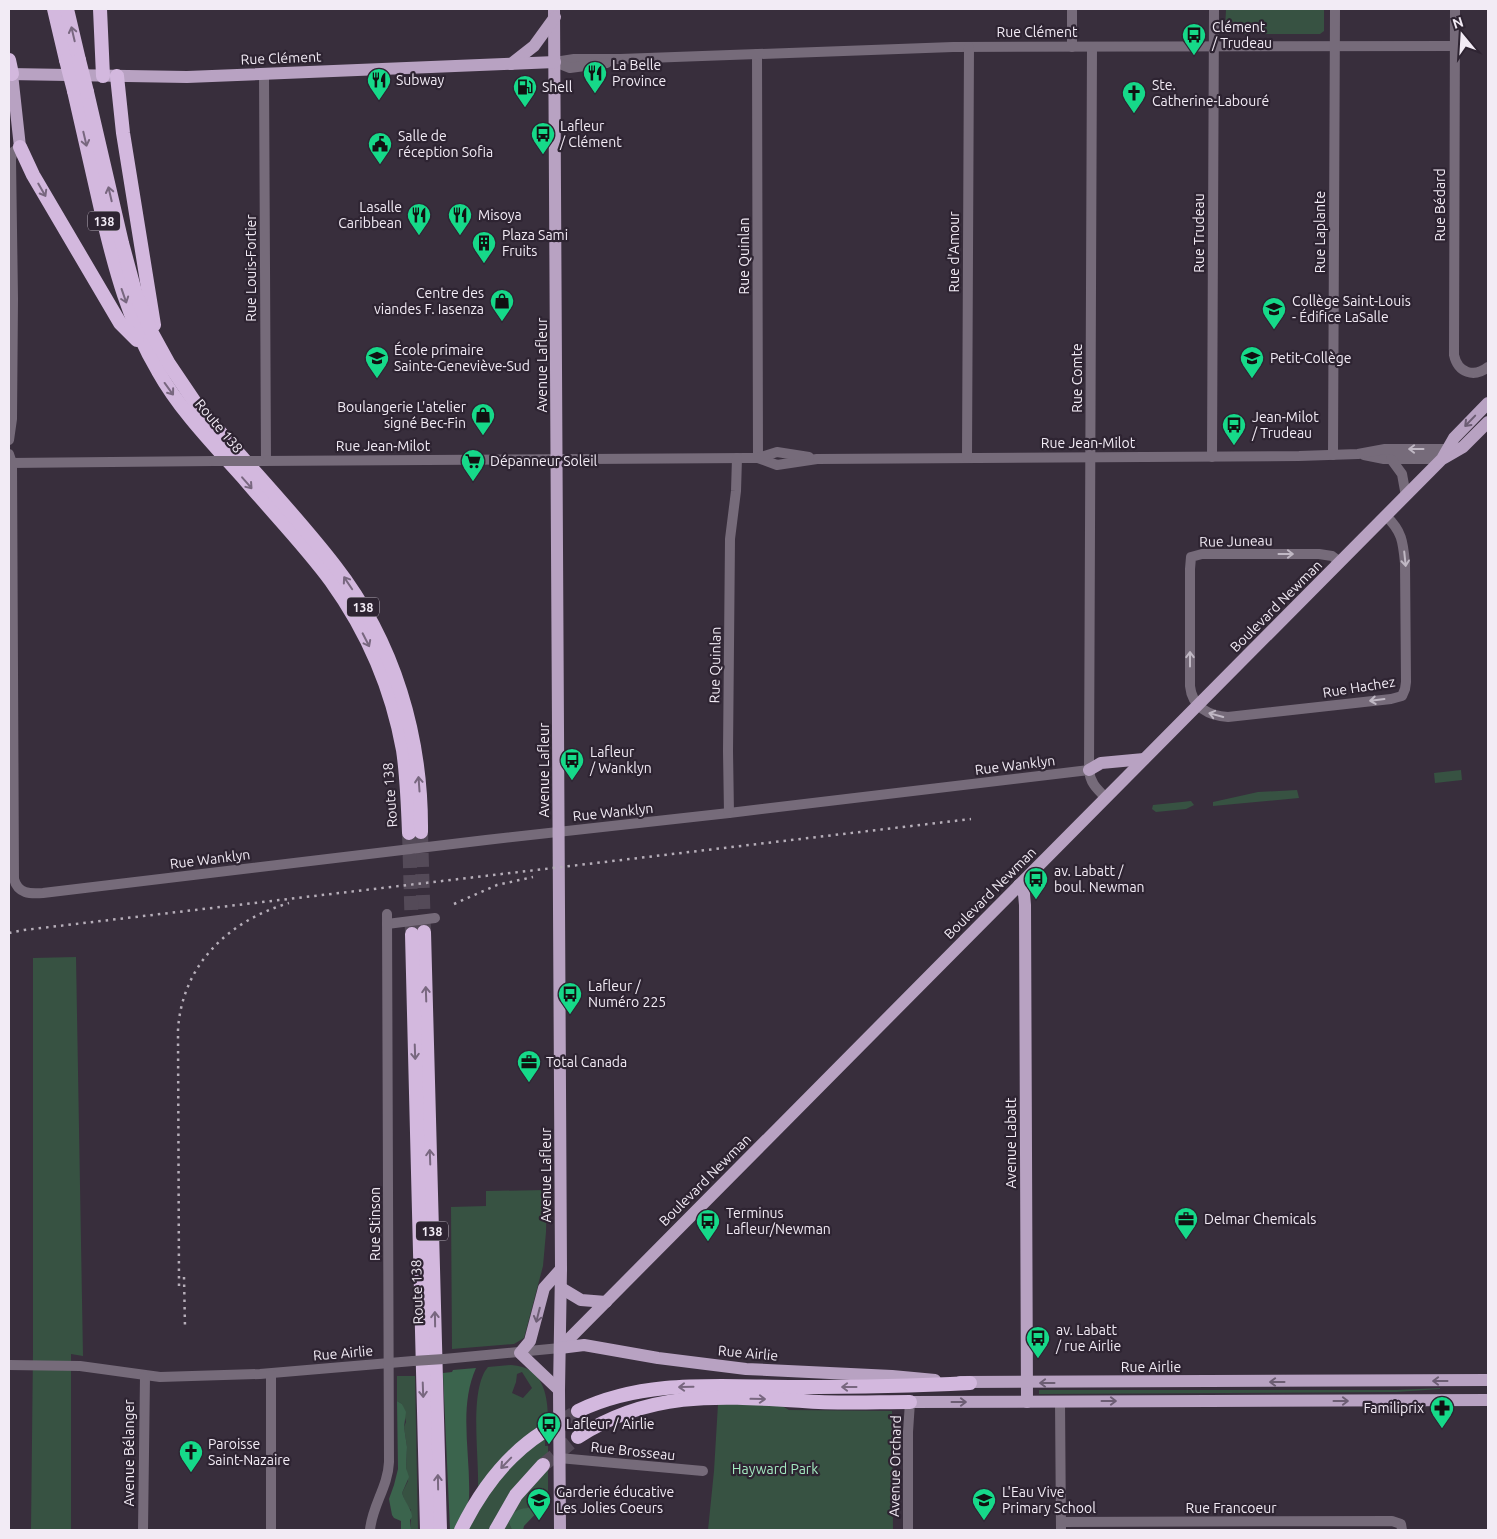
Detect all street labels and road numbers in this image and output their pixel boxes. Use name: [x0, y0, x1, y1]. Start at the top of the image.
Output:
street label: Rue Clément: [997, 24, 1078, 40]
street label: Rue Clément: [240, 49, 322, 67]
street label: Rue Bédard: [1432, 168, 1448, 242]
street label: Rue Laplante: [1312, 191, 1328, 273]
street label: Rue Trudeau: [1191, 193, 1207, 273]
street label: Rue d'Amour: [946, 211, 962, 292]
road number: 138: [88, 212, 120, 230]
street label: Rue Louis-Fortier: [243, 214, 259, 322]
street label: Rue Quinlan: [736, 218, 752, 294]
street label: Avenue Lafleur: [534, 317, 550, 412]
street label: Rue Comte: [1069, 343, 1085, 413]
street label: Route 138: [192, 396, 246, 456]
street label: Rue Jean-Milot: [1041, 435, 1136, 451]
street label: Rue Jean-Milot: [336, 438, 431, 454]
street label: Rue Juneau: [1199, 532, 1273, 550]
street label: Boulevard Newman: [1227, 557, 1325, 655]
road number: 138: [347, 598, 379, 616]
street label: Rue Quinlan: [706, 626, 724, 704]
street label: Rue Hachez: [1322, 673, 1396, 701]
street label: Avenue Lafleur: [536, 722, 552, 817]
street label: Rue Wanklyn: [974, 752, 1056, 778]
street label: Route 138: [380, 762, 400, 828]
street label: Rue Wanklyn: [572, 800, 654, 824]
street label: Boulevard Newman: [941, 844, 1039, 942]
street label: Rue Wanklyn: [169, 846, 251, 872]
street label: Avenue Labatt: [1003, 1097, 1019, 1189]
street label: Avenue Lafleur: [538, 1127, 554, 1222]
street label: Boulevard Newman: [656, 1131, 754, 1229]
street label: Rue Stinson: [367, 1187, 383, 1261]
road number: 138: [416, 1222, 448, 1240]
street label: Route 138: [408, 1259, 426, 1325]
street label: Rue Airlie: [312, 1342, 374, 1364]
street label: Rue Airlie: [717, 1342, 779, 1364]
street label: Rue Airlie: [1121, 1359, 1181, 1375]
street label: Avenue Bélanger: [121, 1399, 137, 1506]
street label: Avenue Orchard: [886, 1415, 904, 1517]
street label: Rue Brosseau: [590, 1439, 676, 1463]
street label: Rue Francoeur: [1186, 1500, 1277, 1516]

